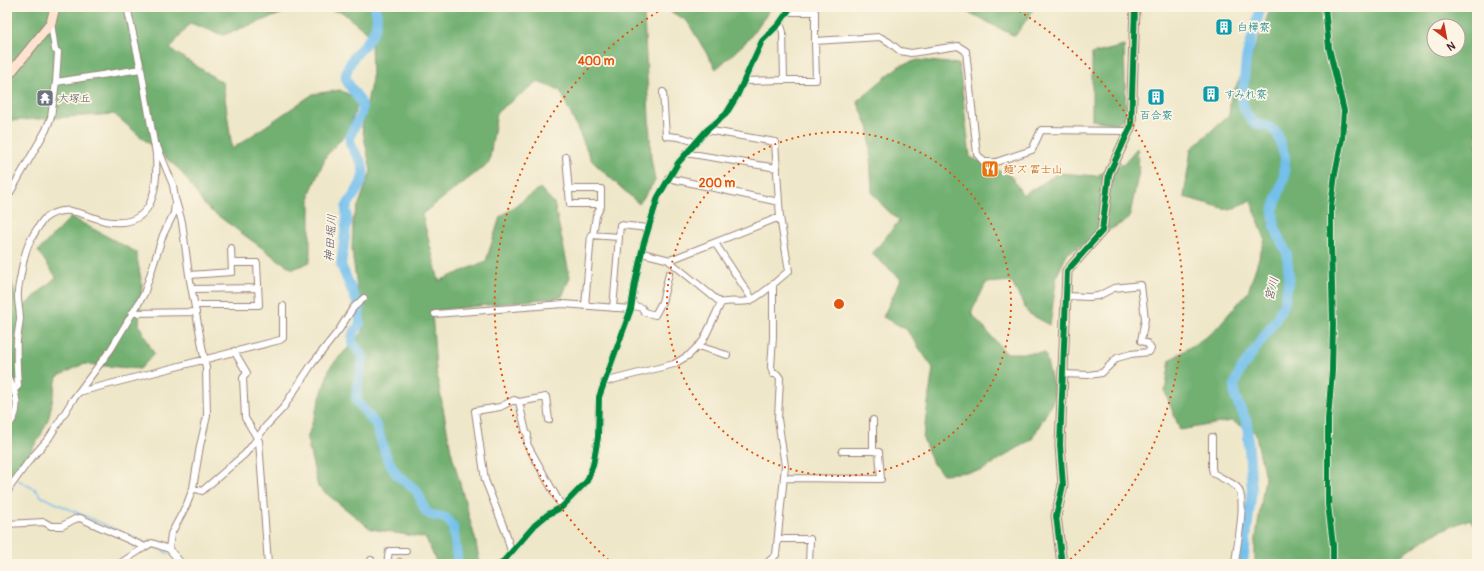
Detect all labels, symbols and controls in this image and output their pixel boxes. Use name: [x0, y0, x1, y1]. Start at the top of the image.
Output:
building icon: 白樺寮: [1214, 17, 1234, 37]
north arrow: [1426, 18, 1466, 58]
place label: 白樺寮: [1237, 21, 1270, 34]
text: N: [1444, 39, 1458, 54]
text: 400 m: [577, 54, 615, 69]
building icon: すみれ寮: [1201, 84, 1221, 104]
building icon: 百合寮: [1146, 87, 1166, 107]
temple icon: 大塚丘: [35, 88, 55, 108]
place label: すみれ寮: [1224, 88, 1267, 101]
place label: 大塚丘: [58, 92, 91, 105]
place label: 百合寮: [1140, 109, 1173, 122]
restaurant icon: 麺'ズ 冨士山: [980, 159, 1000, 179]
place label: 麺'ズ 冨士山: [1003, 163, 1063, 176]
text: 200 m: [699, 176, 736, 191]
water label: 神田堀川: [322, 214, 340, 262]
water label: 宮川: [1262, 276, 1282, 302]
centre of rings: [832, 297, 846, 311]

